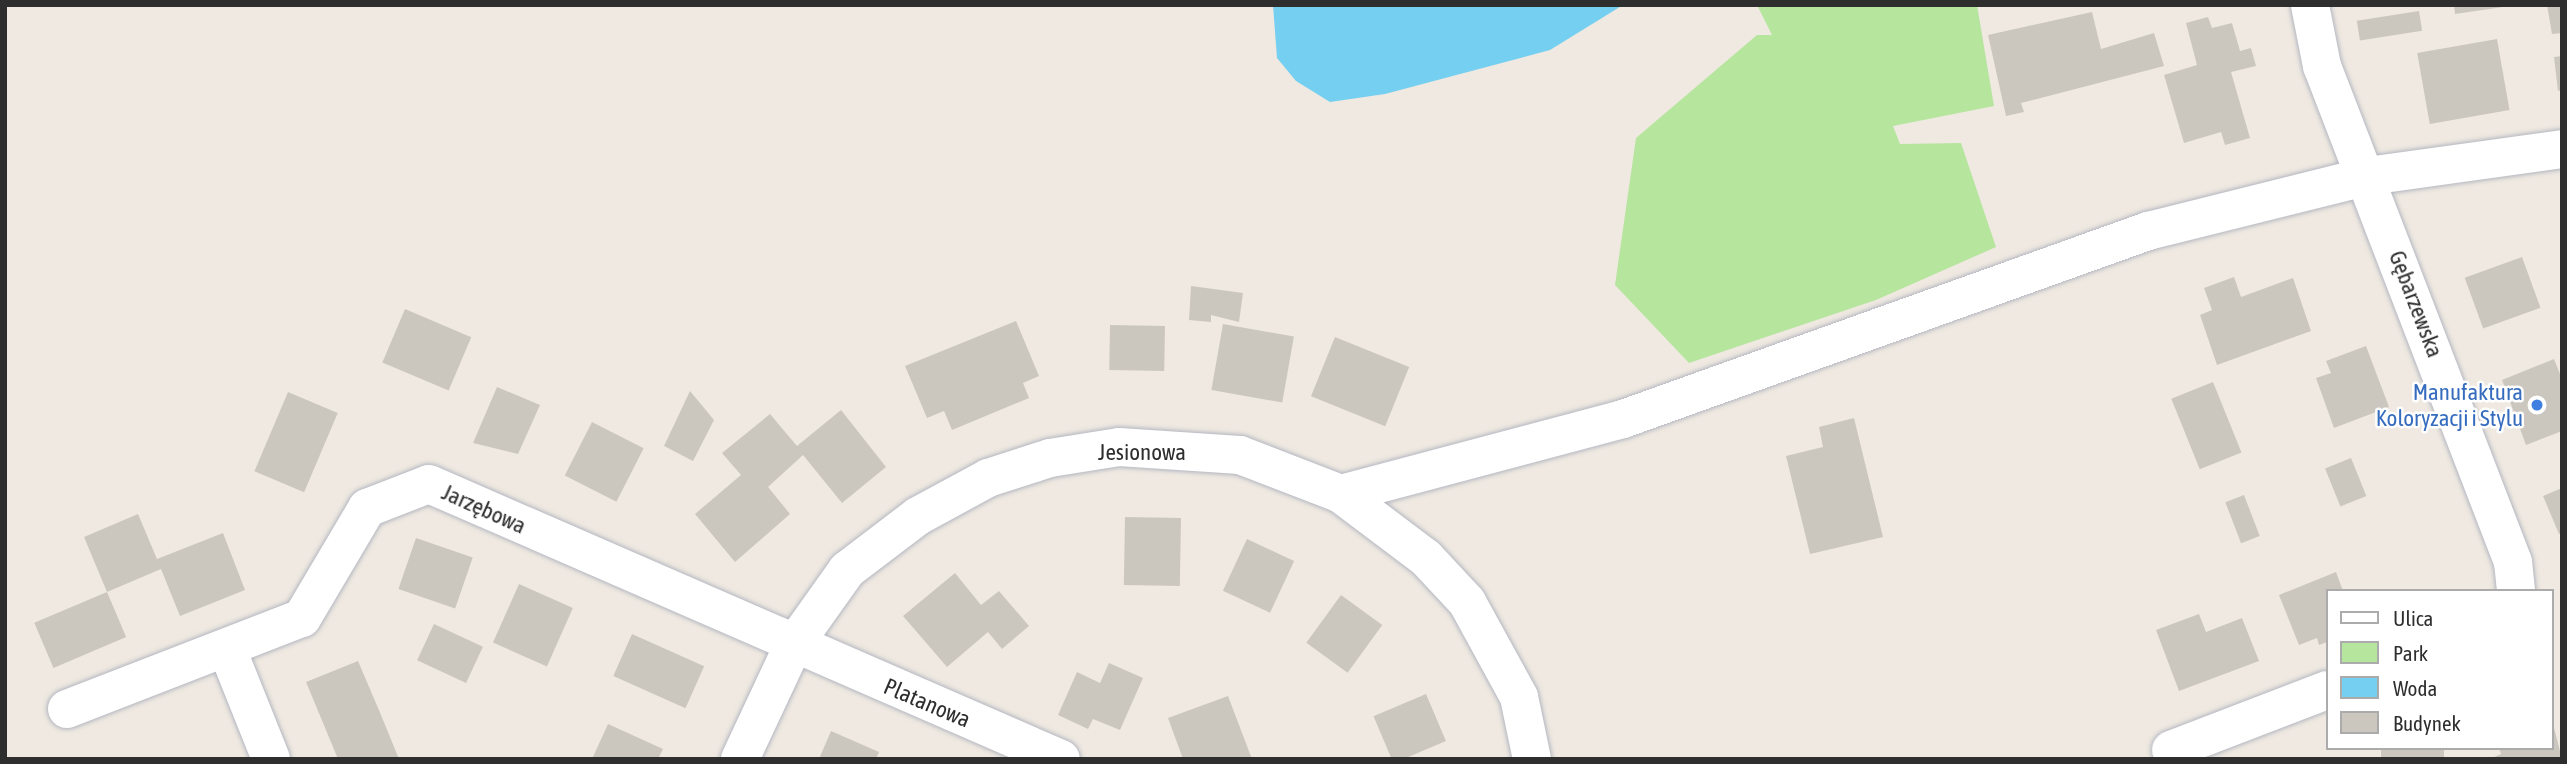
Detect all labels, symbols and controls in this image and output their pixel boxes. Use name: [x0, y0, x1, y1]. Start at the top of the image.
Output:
street label: Gębarzewska: [2383, 247, 2449, 361]
place label: Manufaktura Koloryzacji i Stylu: [2376, 378, 2523, 432]
marker: Manufaktura Koloryzacji i Stylu: [2529, 397, 2545, 413]
street label: Jesionowa: [1098, 438, 1186, 466]
street label: Jarzębowa: [438, 478, 530, 540]
legend: [2326, 589, 2553, 750]
text: Ulica: [2393, 606, 2433, 630]
text: Park: [2393, 641, 2428, 665]
street label: Platanowa: [880, 672, 974, 734]
text: Woda: [2393, 676, 2437, 700]
text: Budynek: [2393, 711, 2461, 735]

